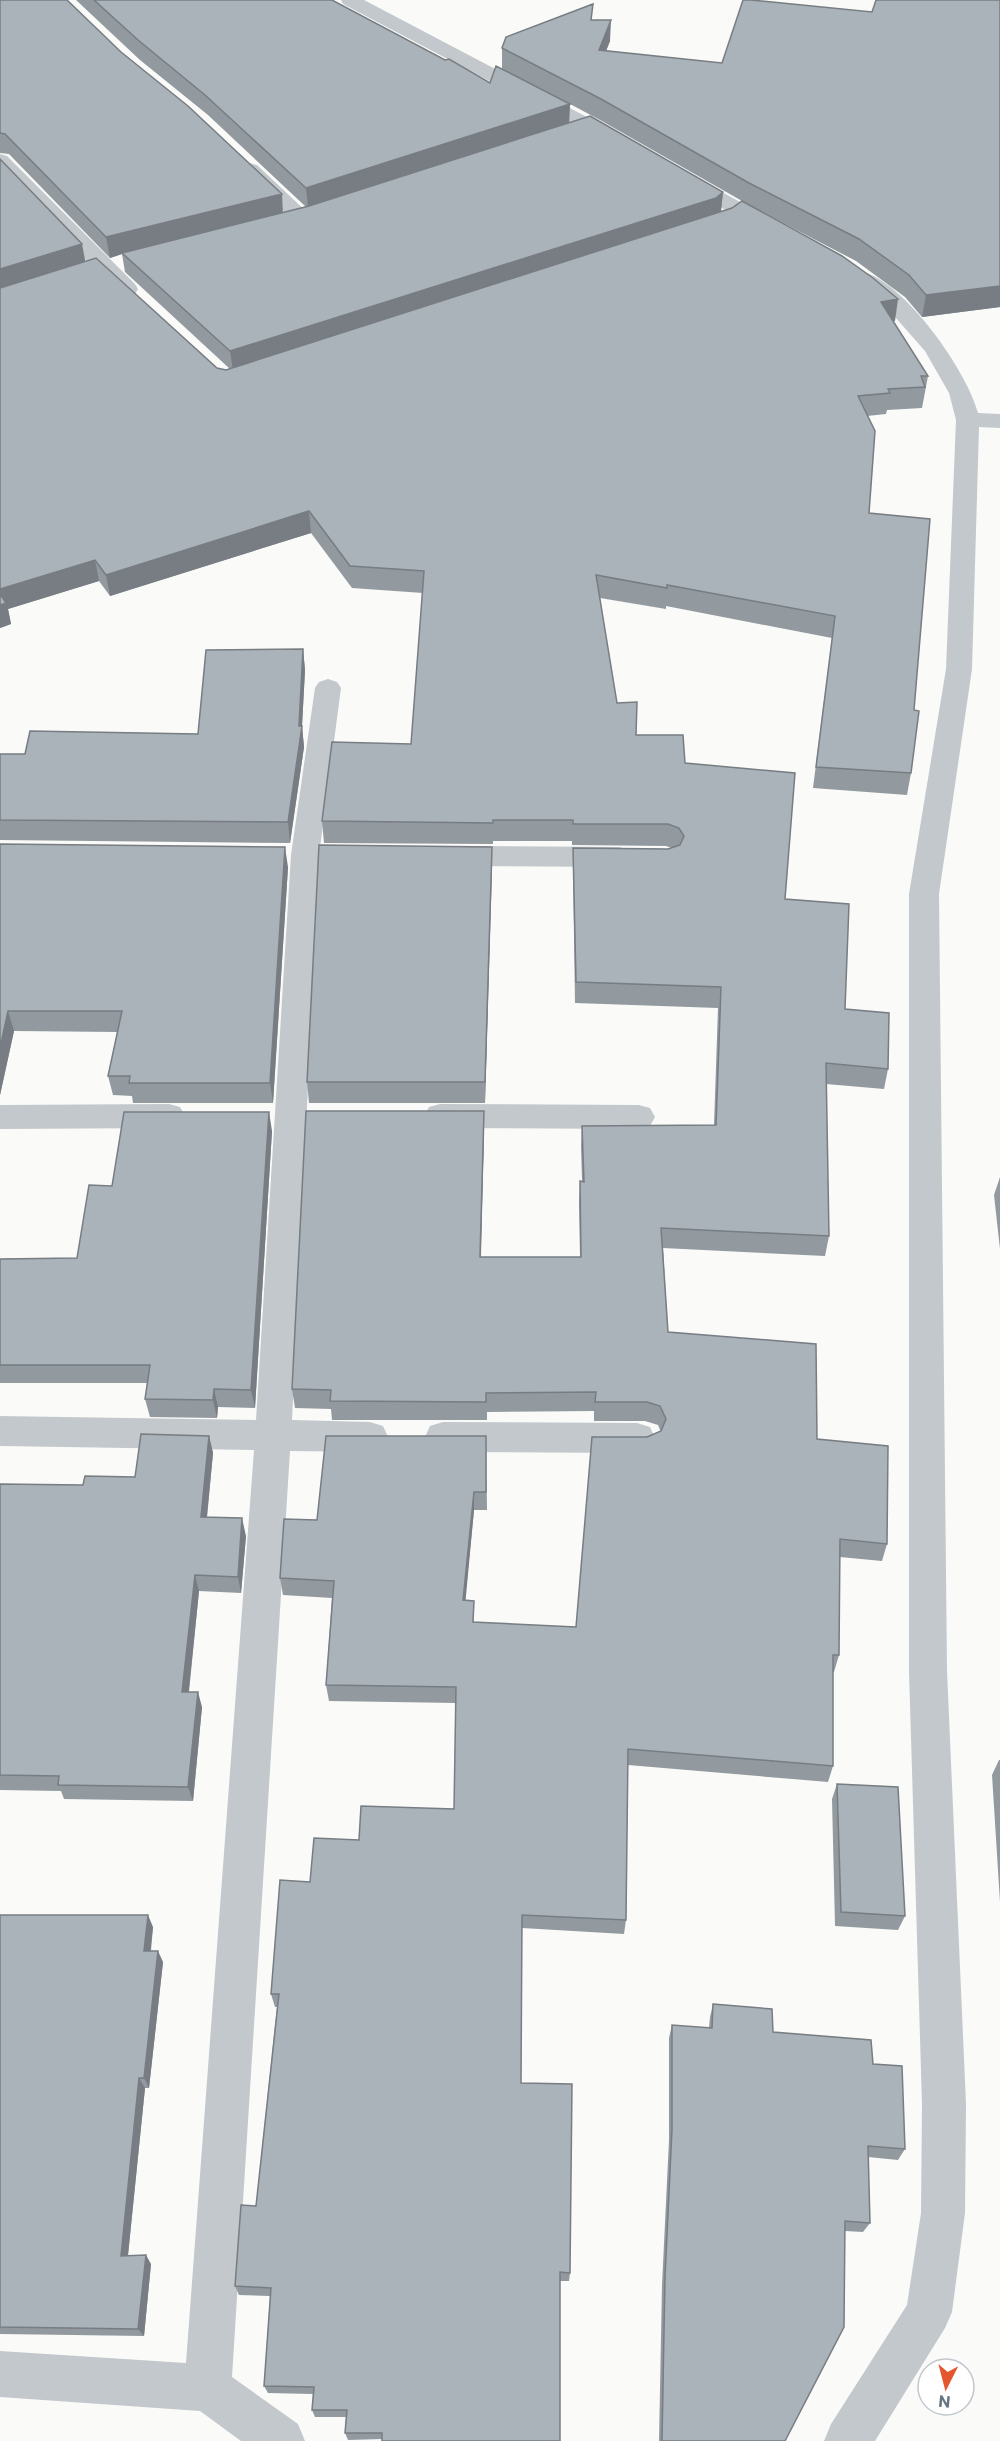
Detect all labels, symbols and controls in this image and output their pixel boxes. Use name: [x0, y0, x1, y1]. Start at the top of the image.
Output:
north arrow: [916, 2357, 976, 2417]
text: N: [937, 2392, 951, 2412]

